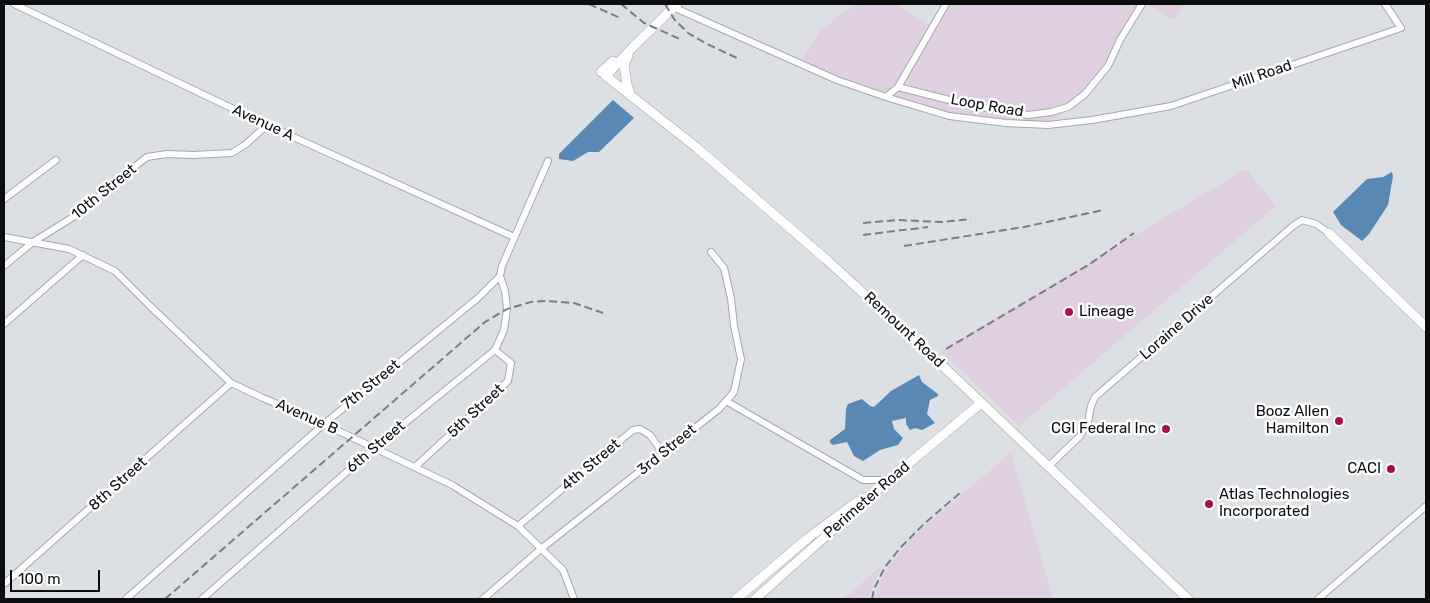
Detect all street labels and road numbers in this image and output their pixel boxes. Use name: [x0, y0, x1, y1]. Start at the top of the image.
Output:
street label: Mill Road: [1230, 56, 1294, 94]
street label: Loop Road: [949, 91, 1025, 121]
street label: Avenue A: [229, 101, 297, 145]
street label: 10th Street: [68, 160, 140, 224]
street label: Remount Road: [860, 288, 948, 372]
street label: Loraine Drive: [1137, 290, 1217, 364]
street label: 7th Street: [338, 356, 404, 414]
street label: 5th Street: [444, 380, 508, 442]
street label: Avenue B: [273, 395, 341, 439]
street label: 6th Street: [343, 417, 409, 477]
street label: 3rd Street: [634, 421, 700, 479]
street label: 4th Street: [558, 435, 624, 495]
street label: 8th Street: [85, 453, 151, 515]
street label: Perimeter Road: [820, 458, 914, 542]

